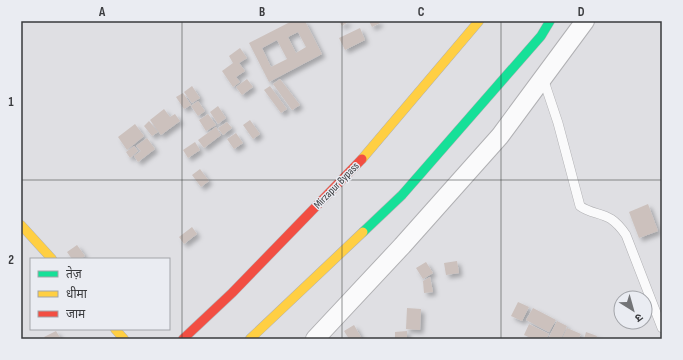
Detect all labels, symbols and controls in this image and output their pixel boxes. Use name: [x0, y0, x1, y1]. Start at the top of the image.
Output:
text: A: [98, 4, 106, 20]
text: B: [259, 4, 265, 20]
text: C: [418, 4, 425, 20]
text: D: [578, 4, 585, 20]
text: 1: [8, 94, 14, 110]
street label: Mirzapur Bypass: [311, 159, 362, 211]
text: 2: [8, 252, 14, 268]
legend: [30, 258, 170, 330]
text: तेज़: [66, 266, 83, 282]
text: धीमा: [66, 286, 88, 302]
north arrow: [613, 290, 653, 330]
text: जाम: [66, 307, 86, 322]
text: उ: [632, 310, 645, 325]

